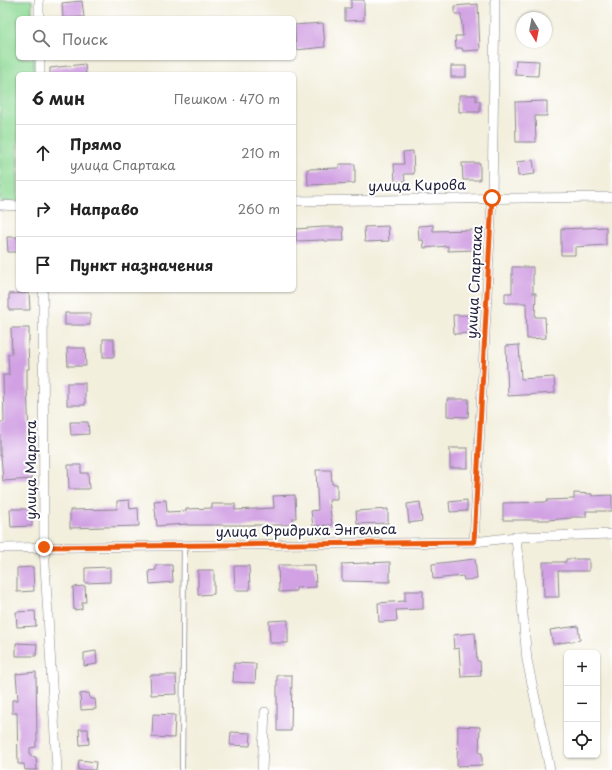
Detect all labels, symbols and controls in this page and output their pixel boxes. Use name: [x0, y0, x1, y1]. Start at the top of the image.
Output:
north arrow: [516, 12, 552, 48]
search box: [16, 16, 296, 60]
icon: search: [30, 27, 52, 49]
text: Поиск: [62, 27, 108, 50]
text: 6 мин: [32, 85, 85, 111]
text: Пешком · 470 m: [174, 89, 280, 108]
text: Прямо: [70, 132, 121, 155]
icon: ahead: [32, 142, 54, 164]
text: 210 m: [241, 143, 280, 162]
text: улица Спартака: [70, 155, 175, 174]
street label: улица Кирова: [368, 174, 466, 196]
route start: [483, 189, 501, 207]
text: Направо: [70, 197, 139, 220]
icon: right: [32, 198, 54, 220]
text: 260 m: [238, 199, 280, 218]
street label: улица Спартака: [461, 225, 487, 339]
text: Пункт назначения: [70, 253, 213, 276]
icon: arrive: [32, 254, 54, 276]
street label: улица Марата: [20, 420, 41, 520]
street label: улица Фридриха Энгельса: [215, 518, 397, 542]
route end: [35, 538, 53, 556]
map controls: [564, 650, 600, 758]
button: +: [564, 650, 600, 686]
button: −: [564, 686, 600, 722]
button: locate: [564, 722, 600, 758]

